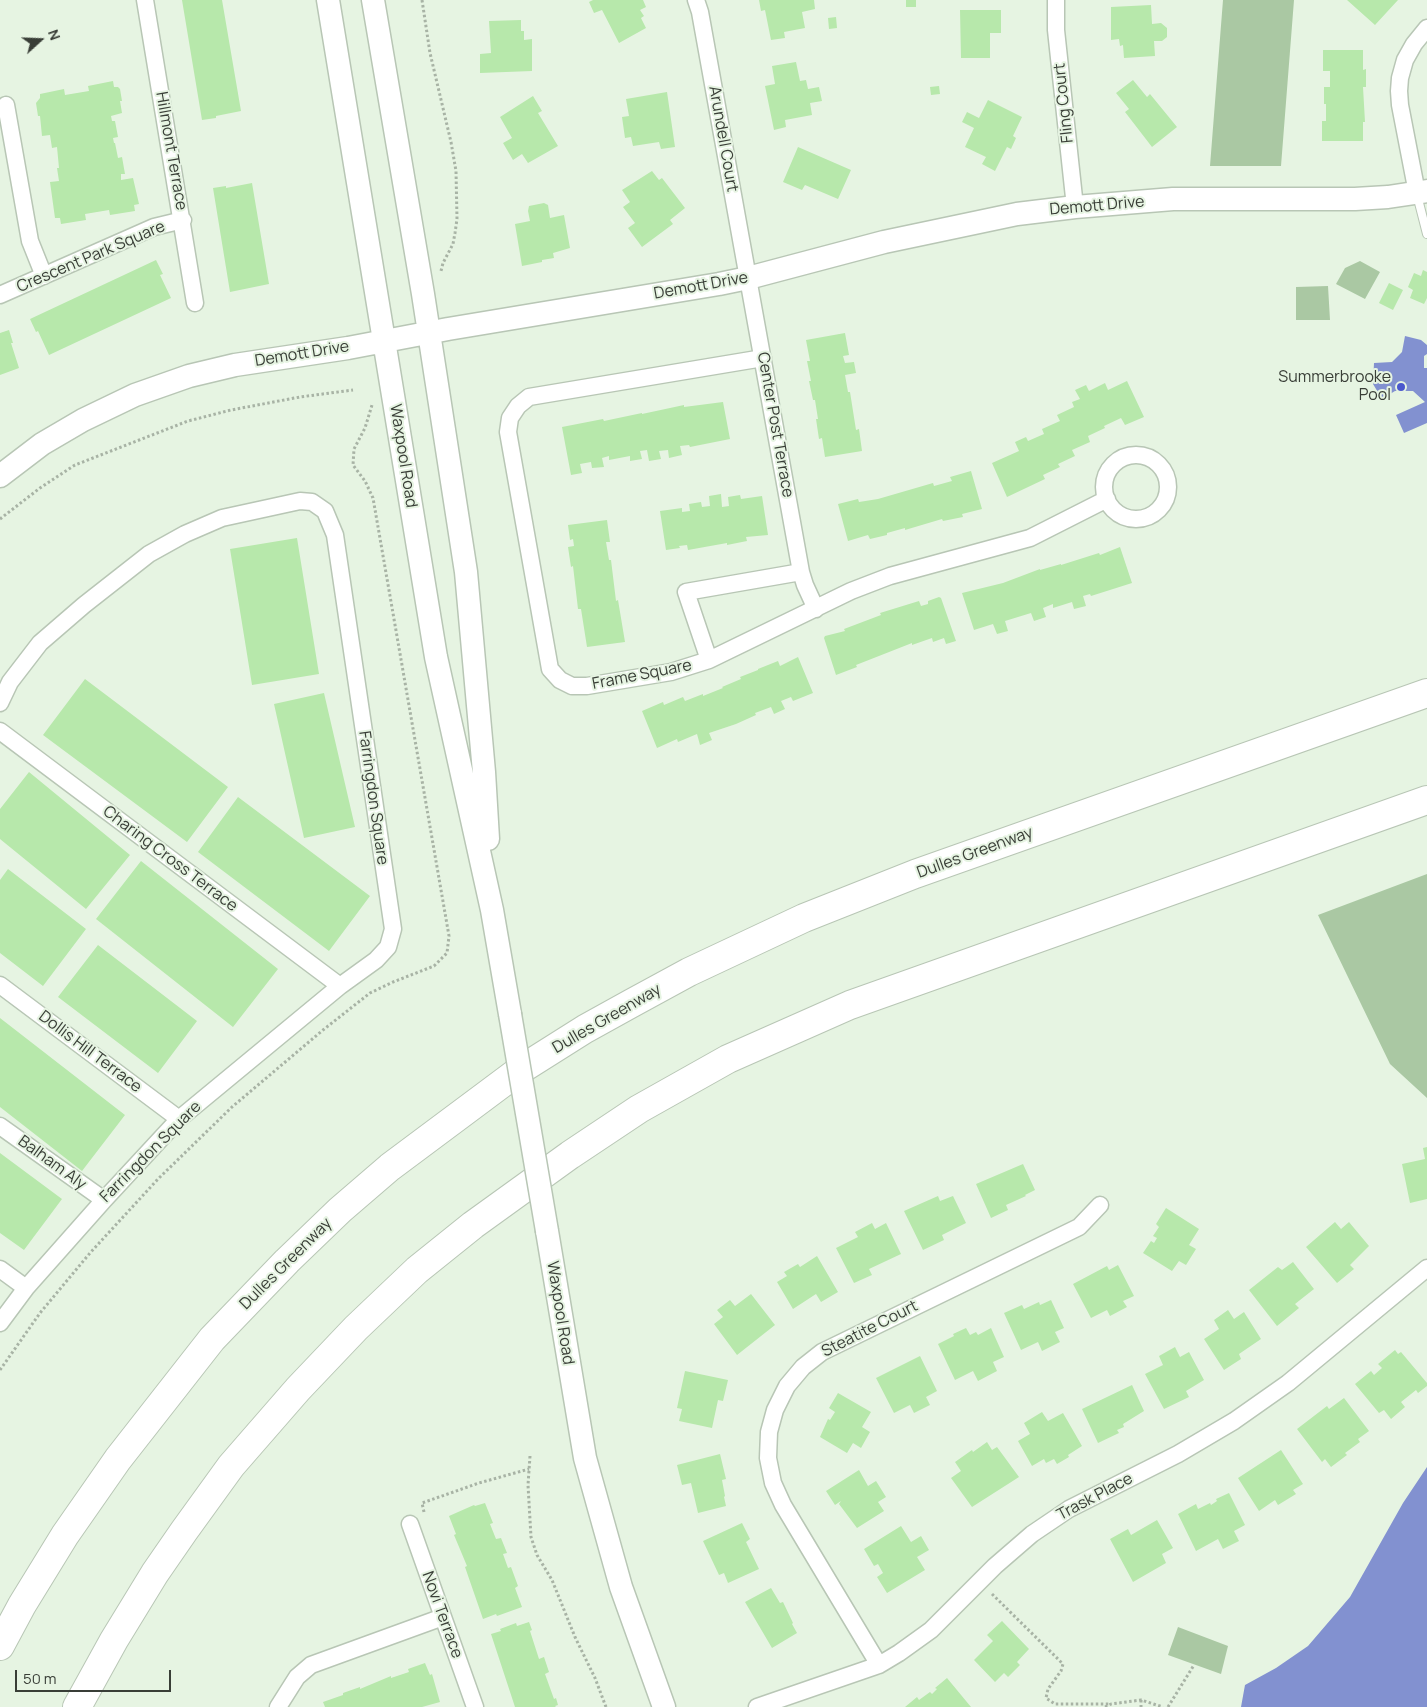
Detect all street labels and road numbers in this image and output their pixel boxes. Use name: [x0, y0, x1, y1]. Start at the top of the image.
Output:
street label: Fling Court: [1050, 62, 1078, 144]
street label: Arundell Court: [704, 85, 742, 193]
street label: Hillmont Terrace: [151, 90, 191, 212]
street label: Demott Drive: [1049, 192, 1145, 220]
street label: Crescent Park Square: [14, 217, 168, 297]
street label: Demott Drive: [652, 268, 750, 304]
street label: Demott Drive: [253, 337, 351, 371]
street label: Center Post Terrace: [753, 351, 797, 499]
street label: Waxpool Road: [385, 403, 421, 509]
street label: Frame Square: [591, 656, 693, 694]
street label: Farringdon Square: [354, 730, 392, 866]
street label: Charing Cross Terrace: [99, 802, 241, 916]
street label: Dulles Greenway: [914, 823, 1036, 883]
street label: Dulles Greenway: [549, 980, 665, 1058]
street label: Dollis Hill Terrace: [35, 1007, 145, 1097]
street label: Farringdon Square: [96, 1097, 206, 1207]
street label: Balham Aly: [14, 1132, 90, 1194]
street label: Dulles Greenway: [236, 1214, 336, 1314]
street label: Waxpool Road: [542, 1260, 578, 1366]
street label: Steatite Court: [819, 1297, 921, 1361]
street label: Trask Place: [1054, 1469, 1136, 1525]
street label: Novi Terrace: [417, 1569, 467, 1661]

